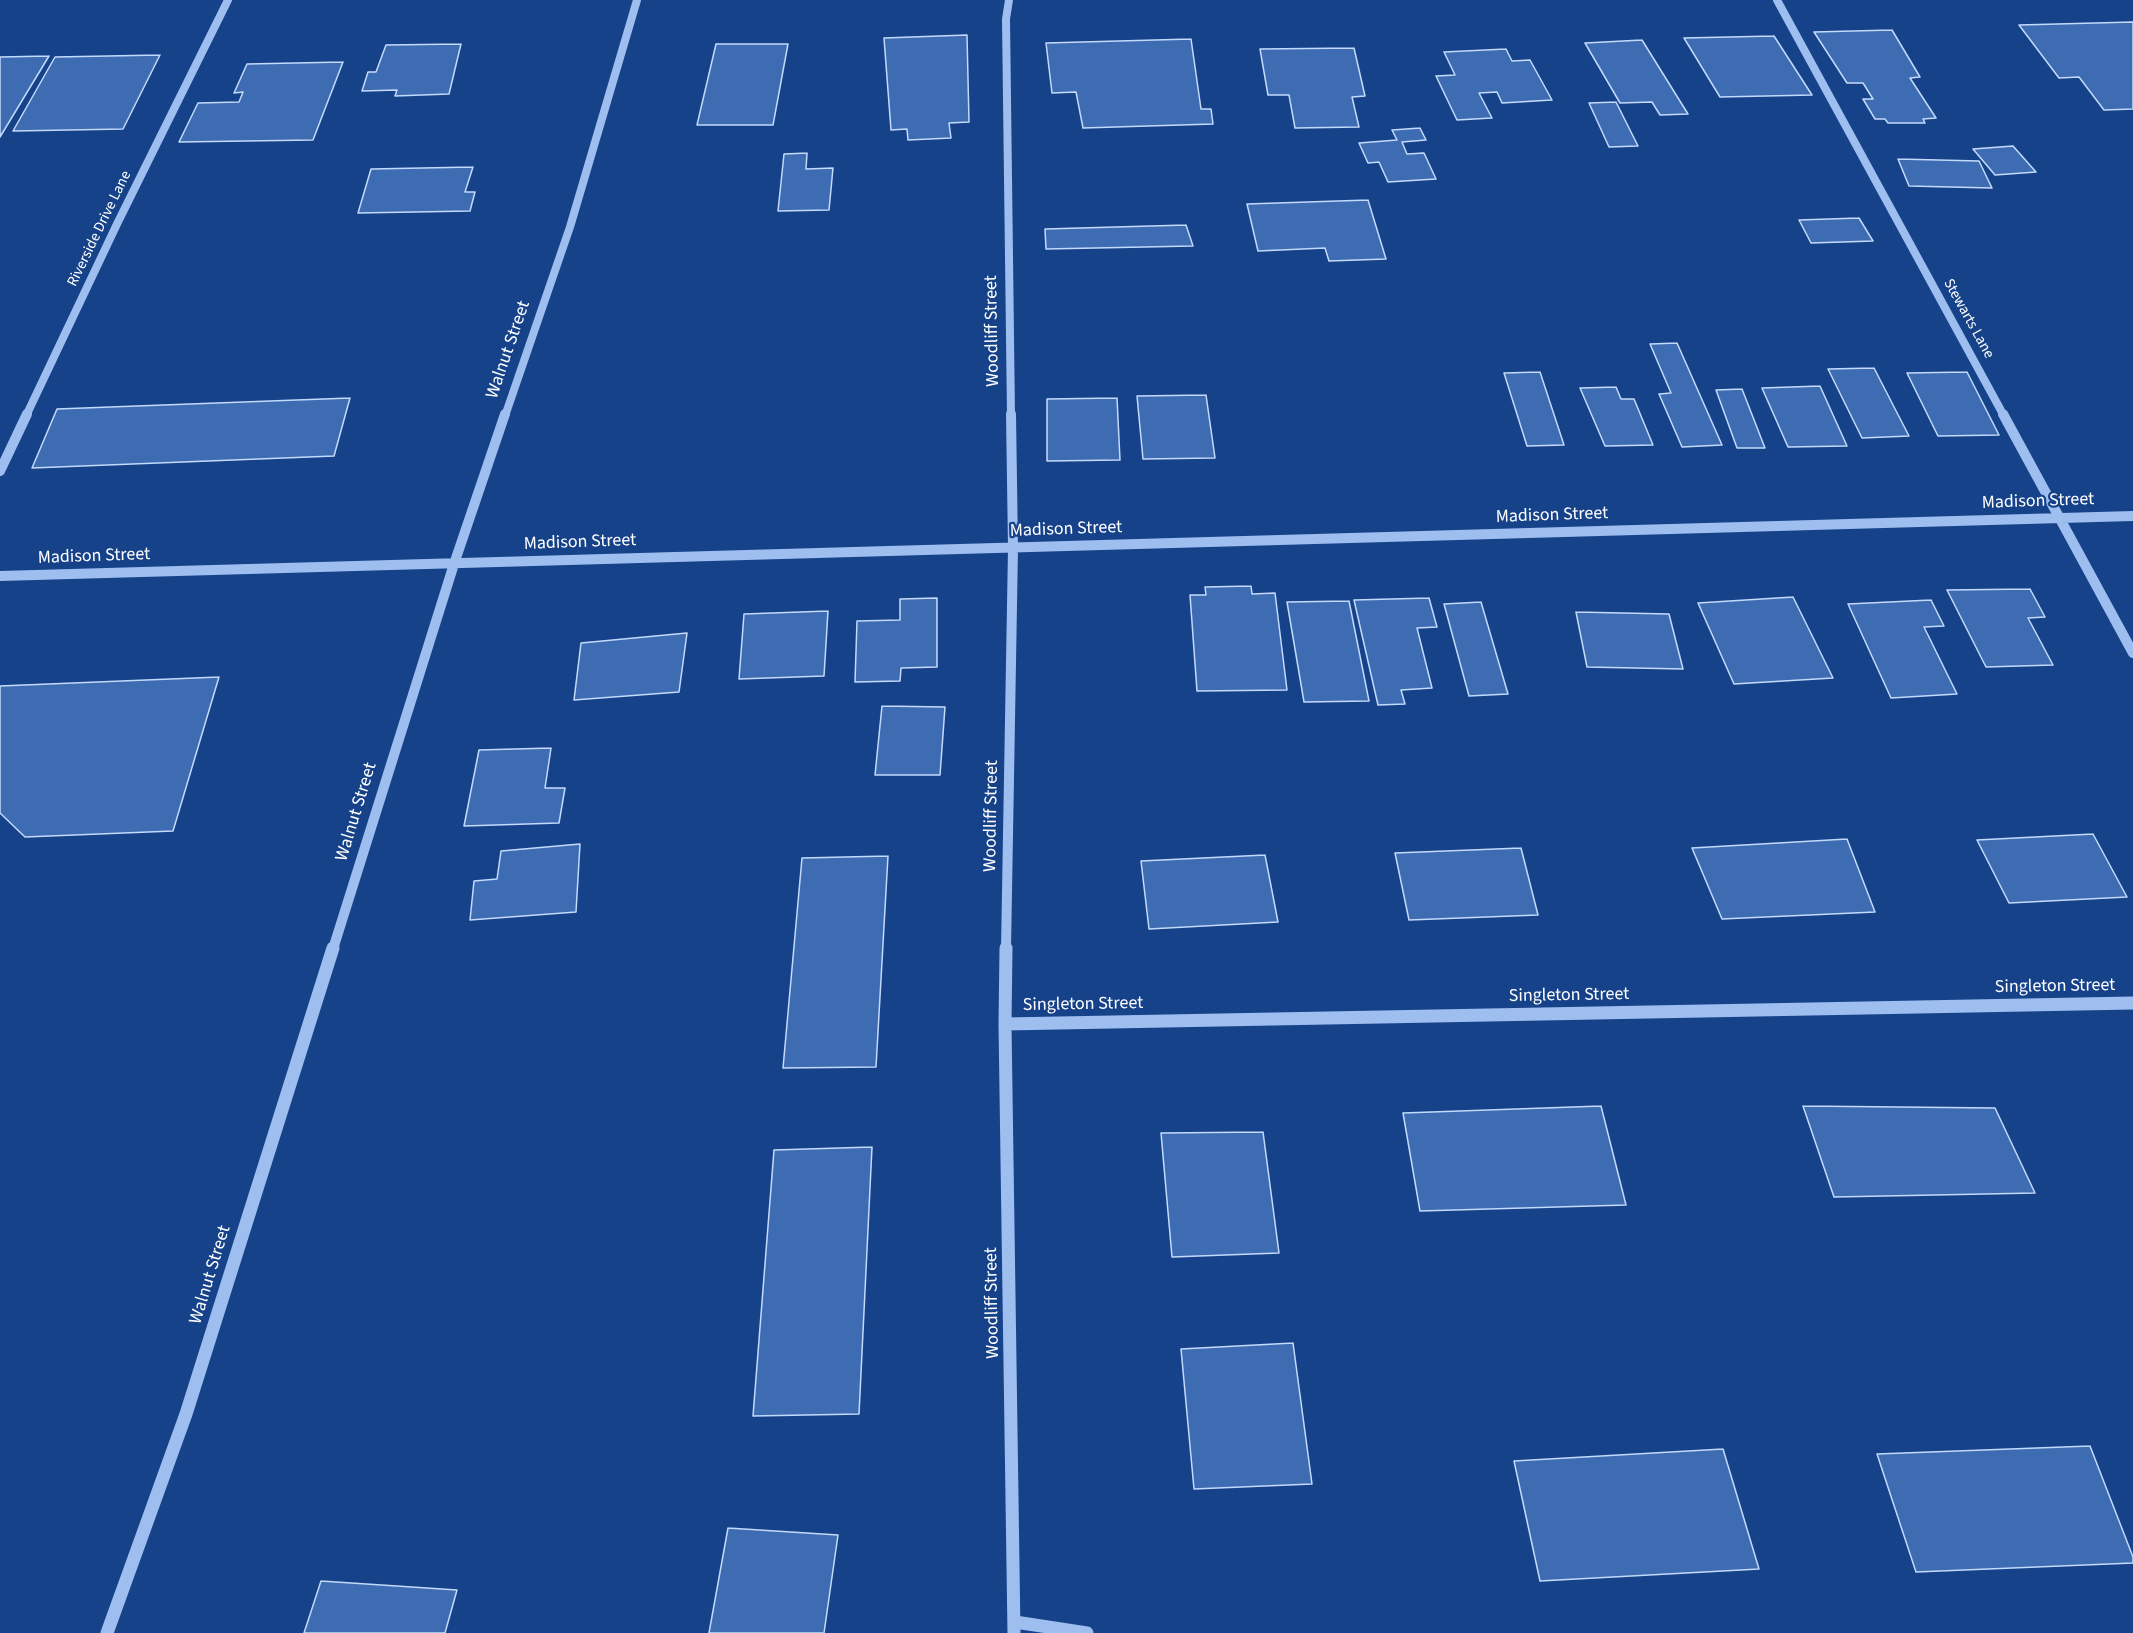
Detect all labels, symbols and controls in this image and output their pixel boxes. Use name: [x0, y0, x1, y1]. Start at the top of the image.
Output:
street label: Riverside Drive Lane: [64, 168, 136, 290]
street label: Woodliff Street: [981, 275, 1005, 387]
street label: Stewarts Lane: [1939, 276, 1997, 362]
street label: Walnut Street: [482, 298, 536, 402]
street label: Madison Street: [1981, 489, 2095, 515]
street label: Madison Street: [1495, 503, 1609, 529]
street label: Madison Street: [1009, 517, 1123, 543]
street label: Madison Street: [523, 530, 637, 556]
street label: Madison Street: [37, 544, 151, 570]
street label: Walnut Street: [332, 760, 382, 864]
street label: Woodliff Street: [980, 760, 1004, 872]
street label: Singleton Street: [1995, 975, 2115, 999]
street label: Singleton Street: [1509, 984, 1629, 1008]
street label: Singleton Street: [1023, 993, 1143, 1017]
street label: Walnut Street: [186, 1223, 236, 1327]
street label: Woodliff Street: [981, 1247, 1005, 1359]

